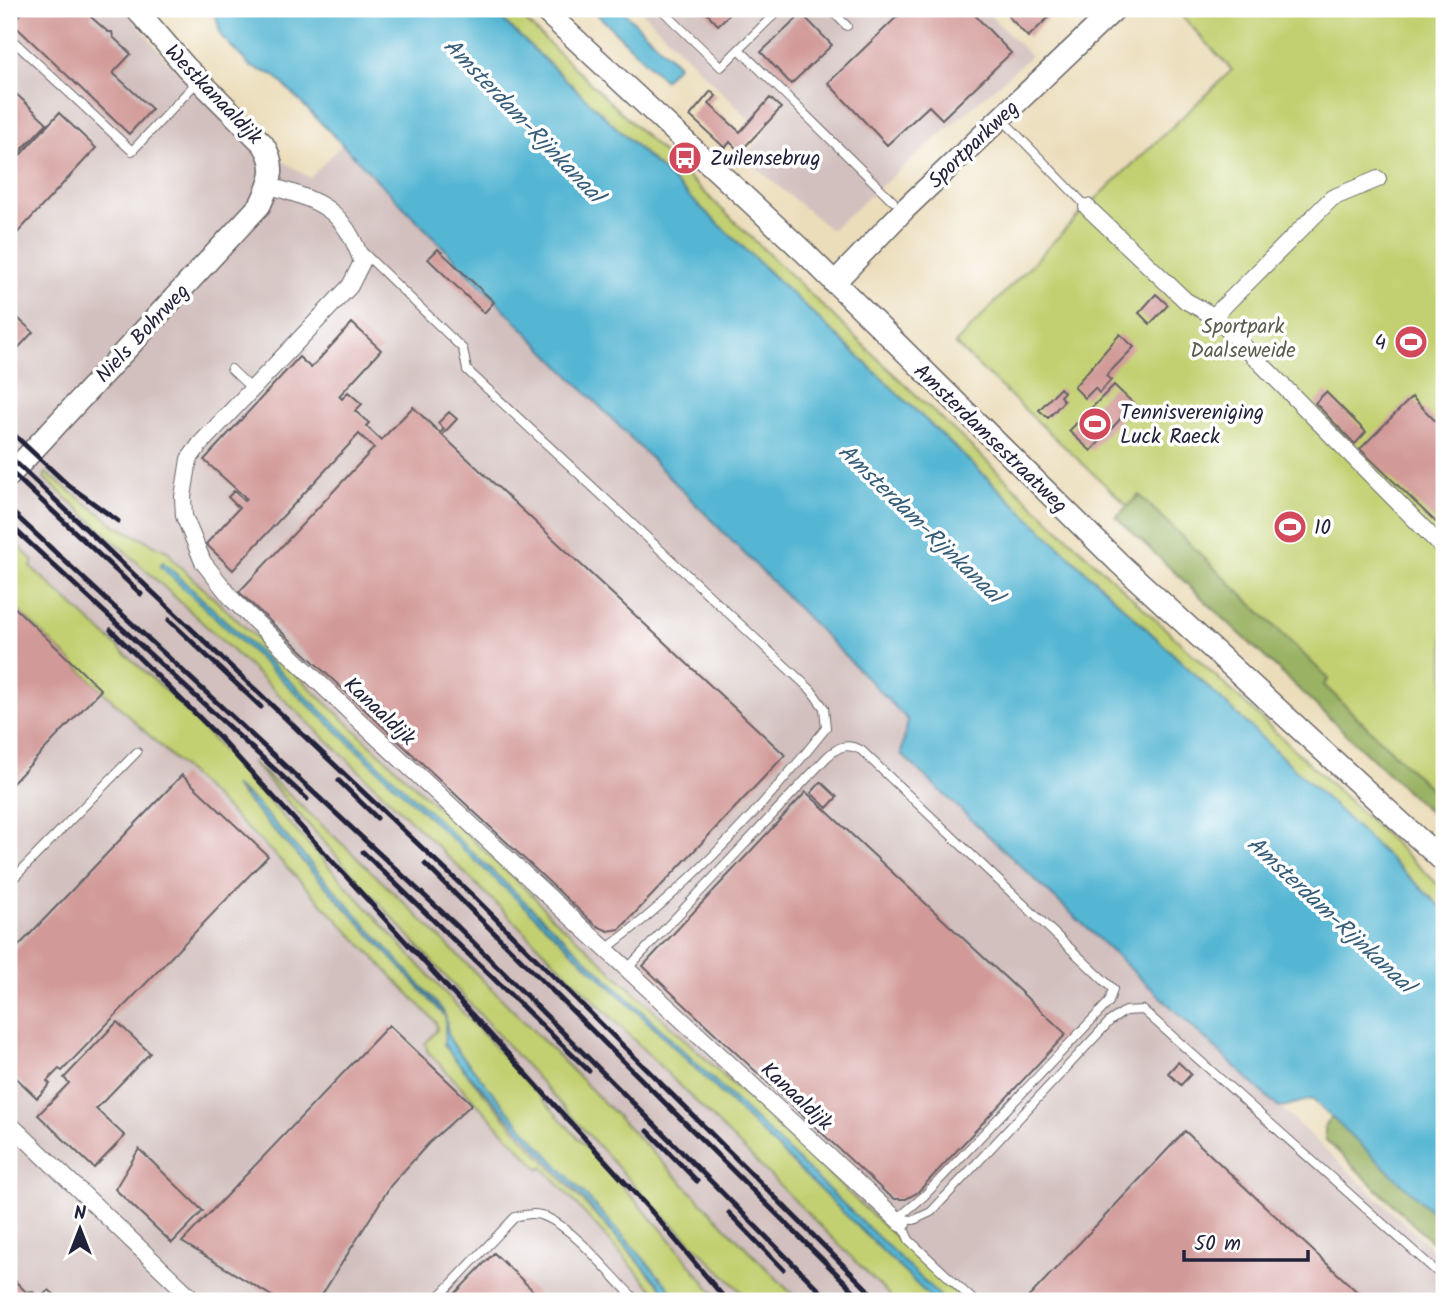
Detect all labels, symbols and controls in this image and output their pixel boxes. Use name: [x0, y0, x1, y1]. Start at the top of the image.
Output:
water label: Amsterdam-Rijnkanaal: [434, 30, 614, 215]
street label: Westkanaaldijk: [156, 37, 270, 153]
street label: Sportparkweg: [921, 93, 1027, 197]
bus stop icon: Zuilensebrug: [666, 139, 704, 177]
place label: Zuilensebrug: [710, 143, 820, 176]
street label: Niels Bohrweg: [88, 277, 198, 391]
park label: Sportpark Daalseweide: [1190, 311, 1296, 368]
sports icon: 4: [1392, 323, 1430, 361]
place label: 4: [1374, 327, 1386, 360]
street label: Amsterdamsestraatweg: [905, 356, 1075, 522]
place label: Tennisvereniging Luck Raeck: [1120, 397, 1264, 454]
sports icon: Tennisvereniging Luck Raeck: [1076, 405, 1114, 443]
water label: Amsterdam-Rijnkanaal: [829, 436, 1014, 616]
sports icon: 10: [1271, 508, 1309, 546]
place label: 10: [1314, 512, 1331, 545]
street label: Kanaaldijk: [335, 670, 423, 755]
water label: Amsterdam-Rijnkanaal: [1238, 828, 1425, 1006]
street label: Kanaaldijk: [752, 1055, 840, 1140]
north arrow: [46, 1194, 116, 1264]
text: N: [74, 1199, 86, 1229]
scale bar: [1184, 1219, 1308, 1263]
text: 50 m: [1194, 1228, 1241, 1261]

